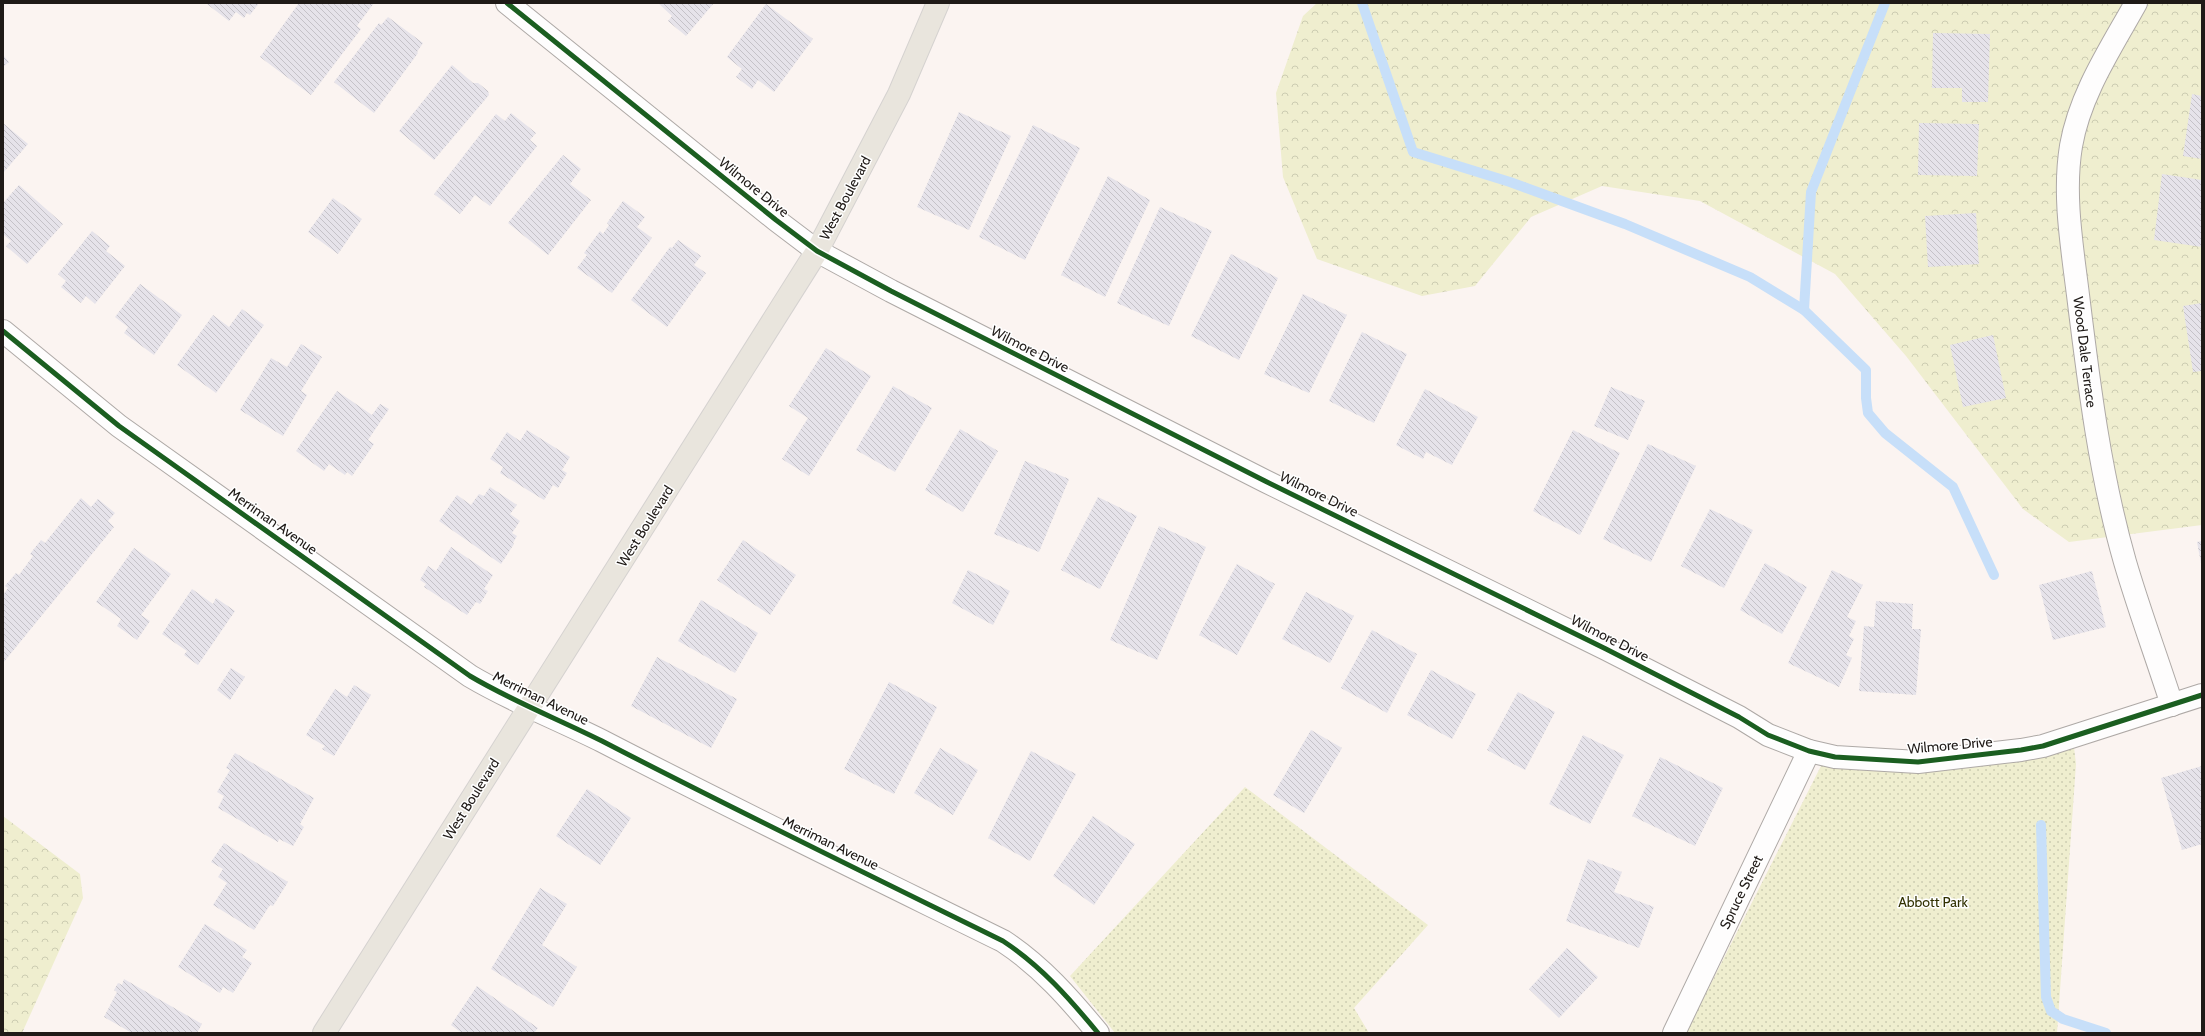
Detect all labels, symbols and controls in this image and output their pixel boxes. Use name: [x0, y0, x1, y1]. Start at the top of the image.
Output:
street label: Wilmore Drive: [715, 153, 793, 221]
street label: West Boulevard: [815, 153, 875, 243]
street label: Wood Dale Terrace: [2069, 295, 2101, 409]
street label: Wilmore Drive: [988, 322, 1072, 376]
street label: Wilmore Drive: [1277, 467, 1361, 521]
street label: West Boulevard: [613, 482, 677, 570]
street label: Merriman Avenue: [225, 484, 321, 558]
street label: Wilmore Drive: [1568, 611, 1652, 665]
street label: Merriman Avenue: [490, 667, 592, 729]
street label: Wilmore Drive: [1907, 732, 1993, 758]
street label: West Boulevard: [439, 755, 503, 843]
street label: Merriman Avenue: [780, 812, 882, 874]
street label: Spruce Street: [1715, 852, 1767, 932]
park label: Abbott Park: [1898, 893, 1969, 911]

